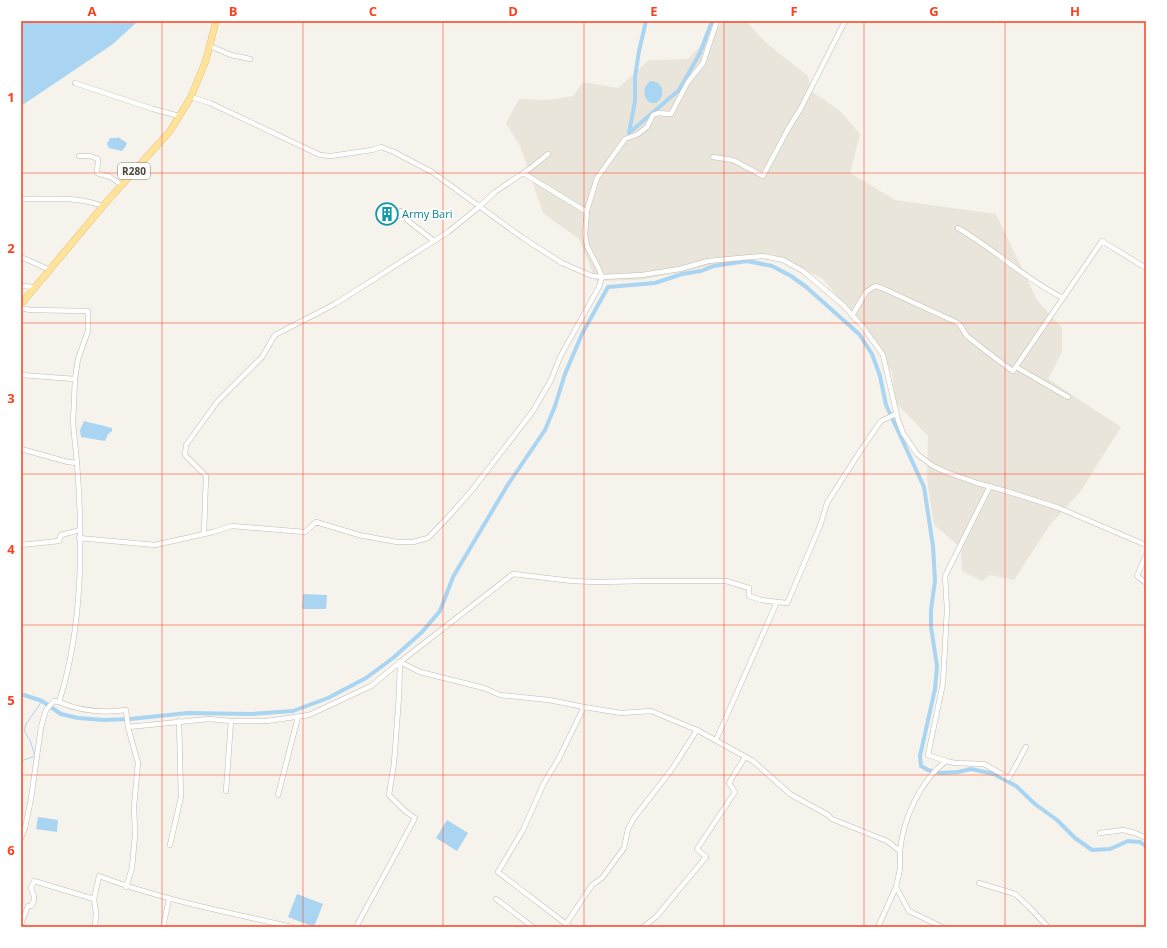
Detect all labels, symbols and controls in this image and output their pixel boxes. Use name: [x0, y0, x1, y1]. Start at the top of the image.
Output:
text: A: [88, 2, 97, 20]
text: B: [229, 2, 238, 20]
text: C: [369, 2, 377, 20]
text: D: [508, 2, 518, 20]
text: E: [650, 2, 658, 20]
text: F: [790, 2, 798, 20]
text: G: [929, 2, 939, 20]
text: H: [1070, 2, 1080, 20]
text: 1: [7, 88, 15, 106]
road number: R280: [118, 163, 150, 179]
building icon: Army Bari: [374, 201, 400, 227]
place label: Army Bari: [402, 206, 453, 221]
text: 2: [7, 239, 15, 257]
text: 3: [7, 389, 15, 407]
text: 4: [7, 540, 15, 558]
text: 5: [7, 691, 15, 709]
text: 6: [7, 841, 15, 859]

